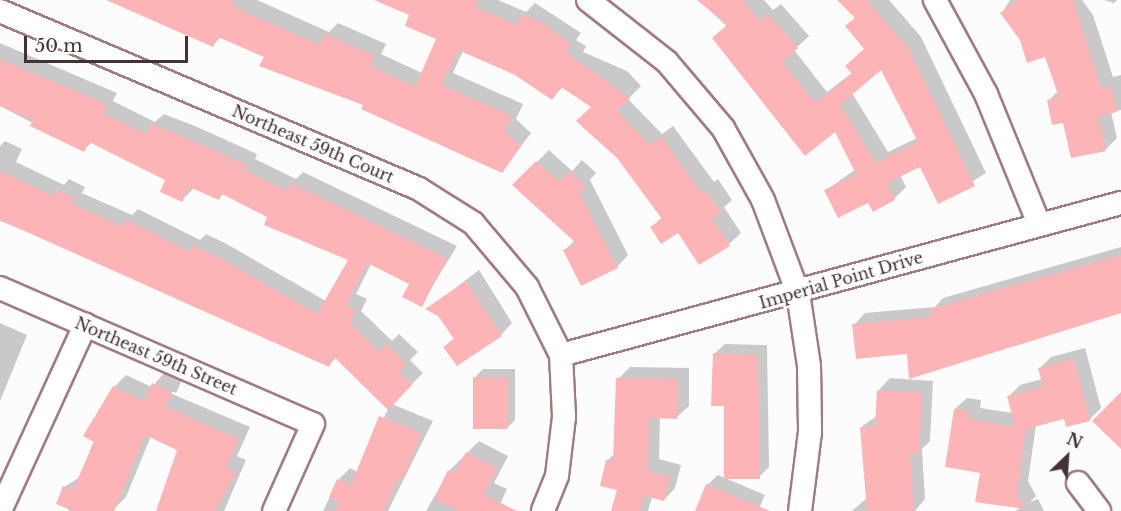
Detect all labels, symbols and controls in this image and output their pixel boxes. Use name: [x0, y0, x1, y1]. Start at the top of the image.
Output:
scale bar: [27, 24, 190, 62]
text: 50 m: [35, 35, 83, 57]
street label: Northeast 59th Court: [229, 101, 397, 187]
street label: Imperial Point Drive: [757, 247, 925, 313]
street label: Northeast 59th Street: [72, 313, 240, 399]
north arrow: [1037, 427, 1097, 487]
text: N: [1064, 428, 1086, 453]

